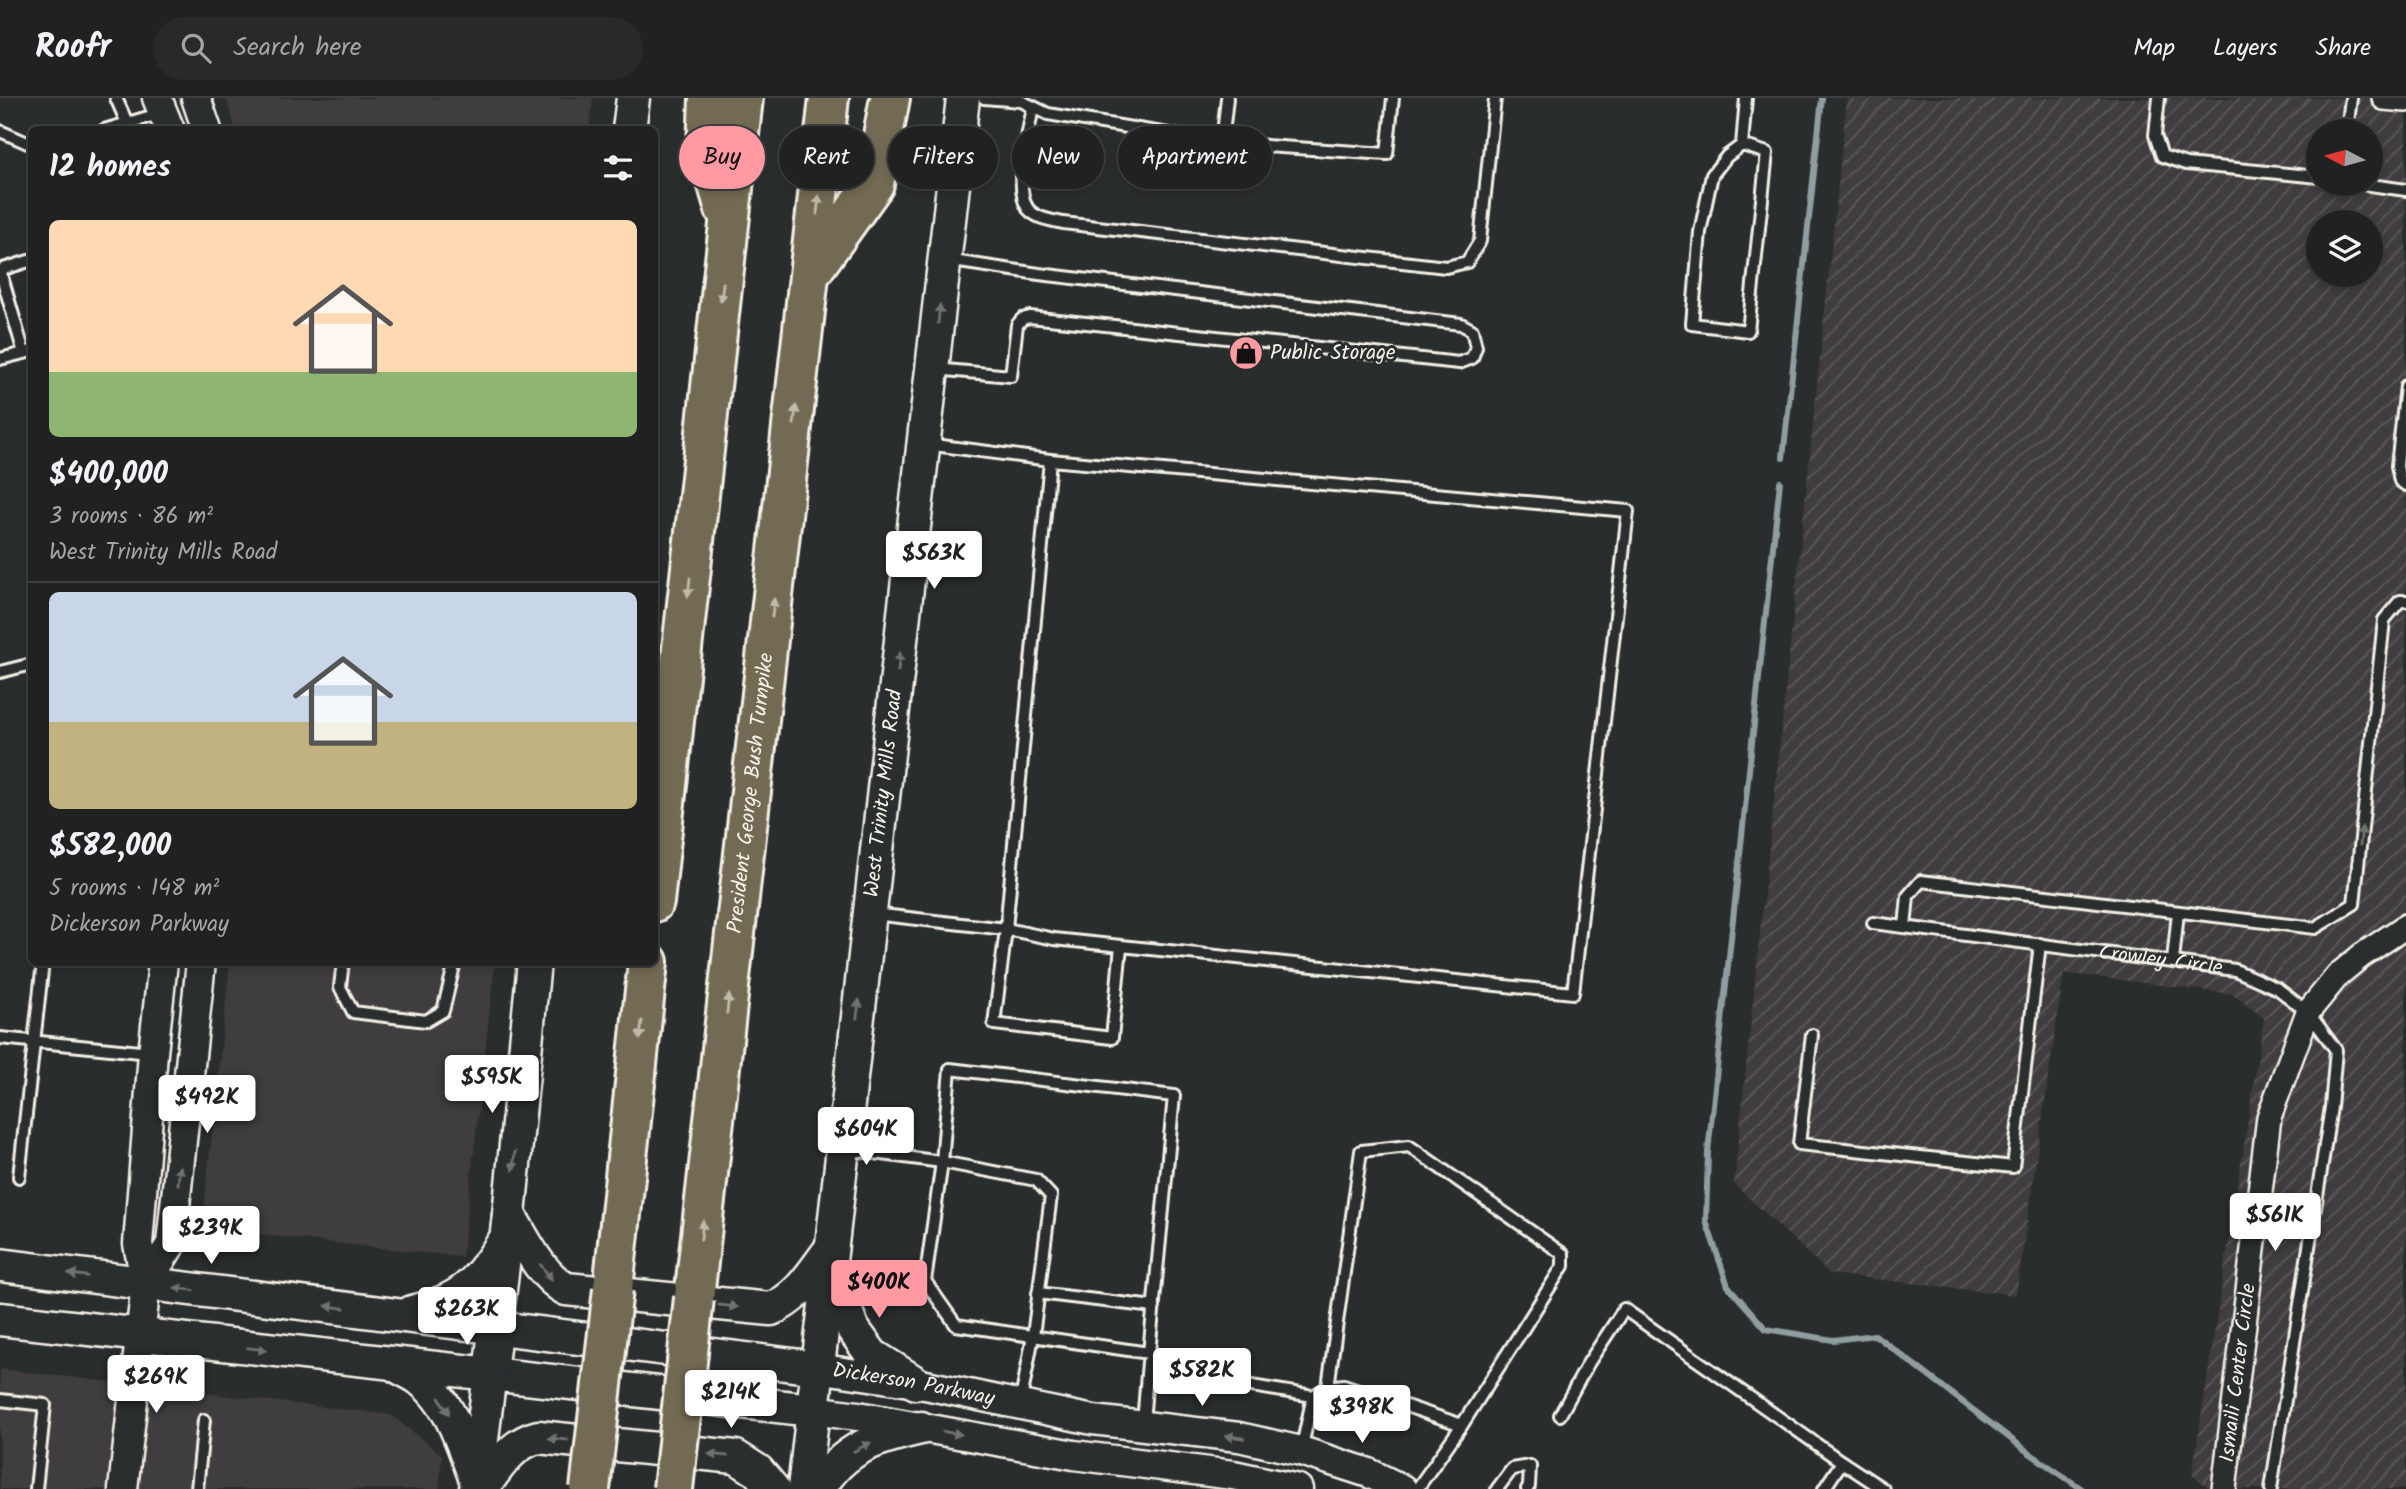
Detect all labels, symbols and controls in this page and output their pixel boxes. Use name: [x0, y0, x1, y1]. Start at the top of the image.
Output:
search box: [153, 17, 643, 80]
text: Roofr: [35, 22, 111, 75]
text: Search here: [233, 27, 361, 69]
icon: search: [177, 29, 215, 67]
text: Map: [2133, 29, 2175, 68]
text: Layers: [2213, 29, 2277, 68]
text: Share: [2315, 29, 2371, 68]
north arrow: [2306, 119, 2384, 196]
map controls: [2306, 119, 2383, 287]
chip: Buy: [679, 126, 765, 189]
chip: Rent: [779, 126, 874, 189]
chip: Filters: [888, 126, 998, 189]
chip: New: [1012, 126, 1104, 189]
chip: Apartment: [1118, 126, 1272, 189]
text: 12 homes: [49, 144, 171, 192]
icon: filters: [599, 149, 637, 187]
one-way arrow: [812, 194, 823, 216]
button: layers: [2306, 210, 2383, 287]
icon: home: [280, 266, 406, 392]
one-way arrow: [717, 281, 728, 303]
one-way arrow: [933, 303, 944, 325]
shop icon: Public Storage: [1227, 334, 1265, 372]
place label: Public Storage: [1270, 337, 1396, 370]
one-way arrow: [789, 403, 800, 425]
text: $400,000: [49, 451, 168, 499]
text: 3 rooms · 86 m²: [49, 499, 213, 535]
pin: $563K: [885, 532, 983, 591]
text: West Trinity Mills Road: [49, 535, 277, 571]
text: $563K: [902, 536, 966, 572]
one-way arrow: [683, 576, 694, 598]
one-way arrow: [767, 597, 778, 619]
icon: home: [280, 638, 406, 764]
street label: President George Bush Turnpike: [719, 651, 783, 935]
one-way arrow: [894, 651, 905, 673]
street label: West Trinity Mills Road: [855, 688, 912, 899]
text: $582,000: [49, 823, 171, 871]
one-way arrow: [2356, 825, 2367, 847]
text: 5 rooms · 148 m²: [49, 871, 219, 907]
text: Dickerson Parkway: [49, 907, 229, 943]
street label: Crowley Circle: [2097, 936, 2225, 985]
one-way arrow: [722, 993, 733, 1015]
one-way arrow: [853, 998, 864, 1020]
one-way arrow: [635, 1020, 646, 1042]
pin: $595K: [443, 1056, 541, 1115]
text: $595K: [461, 1060, 523, 1096]
pin: $492K: [158, 1076, 256, 1135]
text: $492K: [174, 1080, 240, 1116]
pin: $604K: [817, 1108, 915, 1167]
text: $604K: [834, 1112, 898, 1148]
one-way arrow: [508, 1150, 519, 1172]
one-way arrow: [173, 1164, 184, 1186]
pin: $561K: [2226, 1194, 2324, 1253]
text: $561K: [2246, 1198, 2304, 1234]
pin: $239K: [162, 1206, 260, 1266]
text: $239K: [178, 1211, 244, 1247]
one-way arrow: [696, 1219, 707, 1241]
pin: $400K: [830, 1260, 928, 1320]
one-way arrow: [539, 1263, 553, 1281]
text: $400K: [847, 1265, 911, 1301]
one-way arrow: [67, 1270, 89, 1281]
street label: Ismaili Center Circle: [2211, 1281, 2265, 1464]
one-way arrow: [173, 1284, 195, 1295]
pin: $263K: [418, 1288, 516, 1347]
text: $263K: [434, 1292, 500, 1328]
one-way arrow: [717, 1300, 739, 1311]
one-way arrow: [324, 1302, 346, 1313]
one-way arrow: [246, 1343, 268, 1354]
pin: $582K: [1153, 1348, 1251, 1408]
text: $582K: [1169, 1353, 1235, 1389]
street label: Dickerson Parkway: [830, 1354, 998, 1416]
pin: $269K: [107, 1356, 205, 1415]
text: $269K: [124, 1360, 188, 1396]
pin: $214K: [682, 1370, 780, 1430]
text: $214K: [701, 1375, 761, 1411]
pin: $398K: [1313, 1386, 1411, 1445]
text: $398K: [1329, 1390, 1395, 1426]
one-way arrow: [438, 1397, 450, 1416]
one-way arrow: [941, 1428, 963, 1439]
one-way arrow: [1223, 1431, 1245, 1442]
one-way arrow: [547, 1433, 569, 1444]
one-way arrow: [853, 1441, 873, 1453]
one-way arrow: [707, 1449, 729, 1460]

